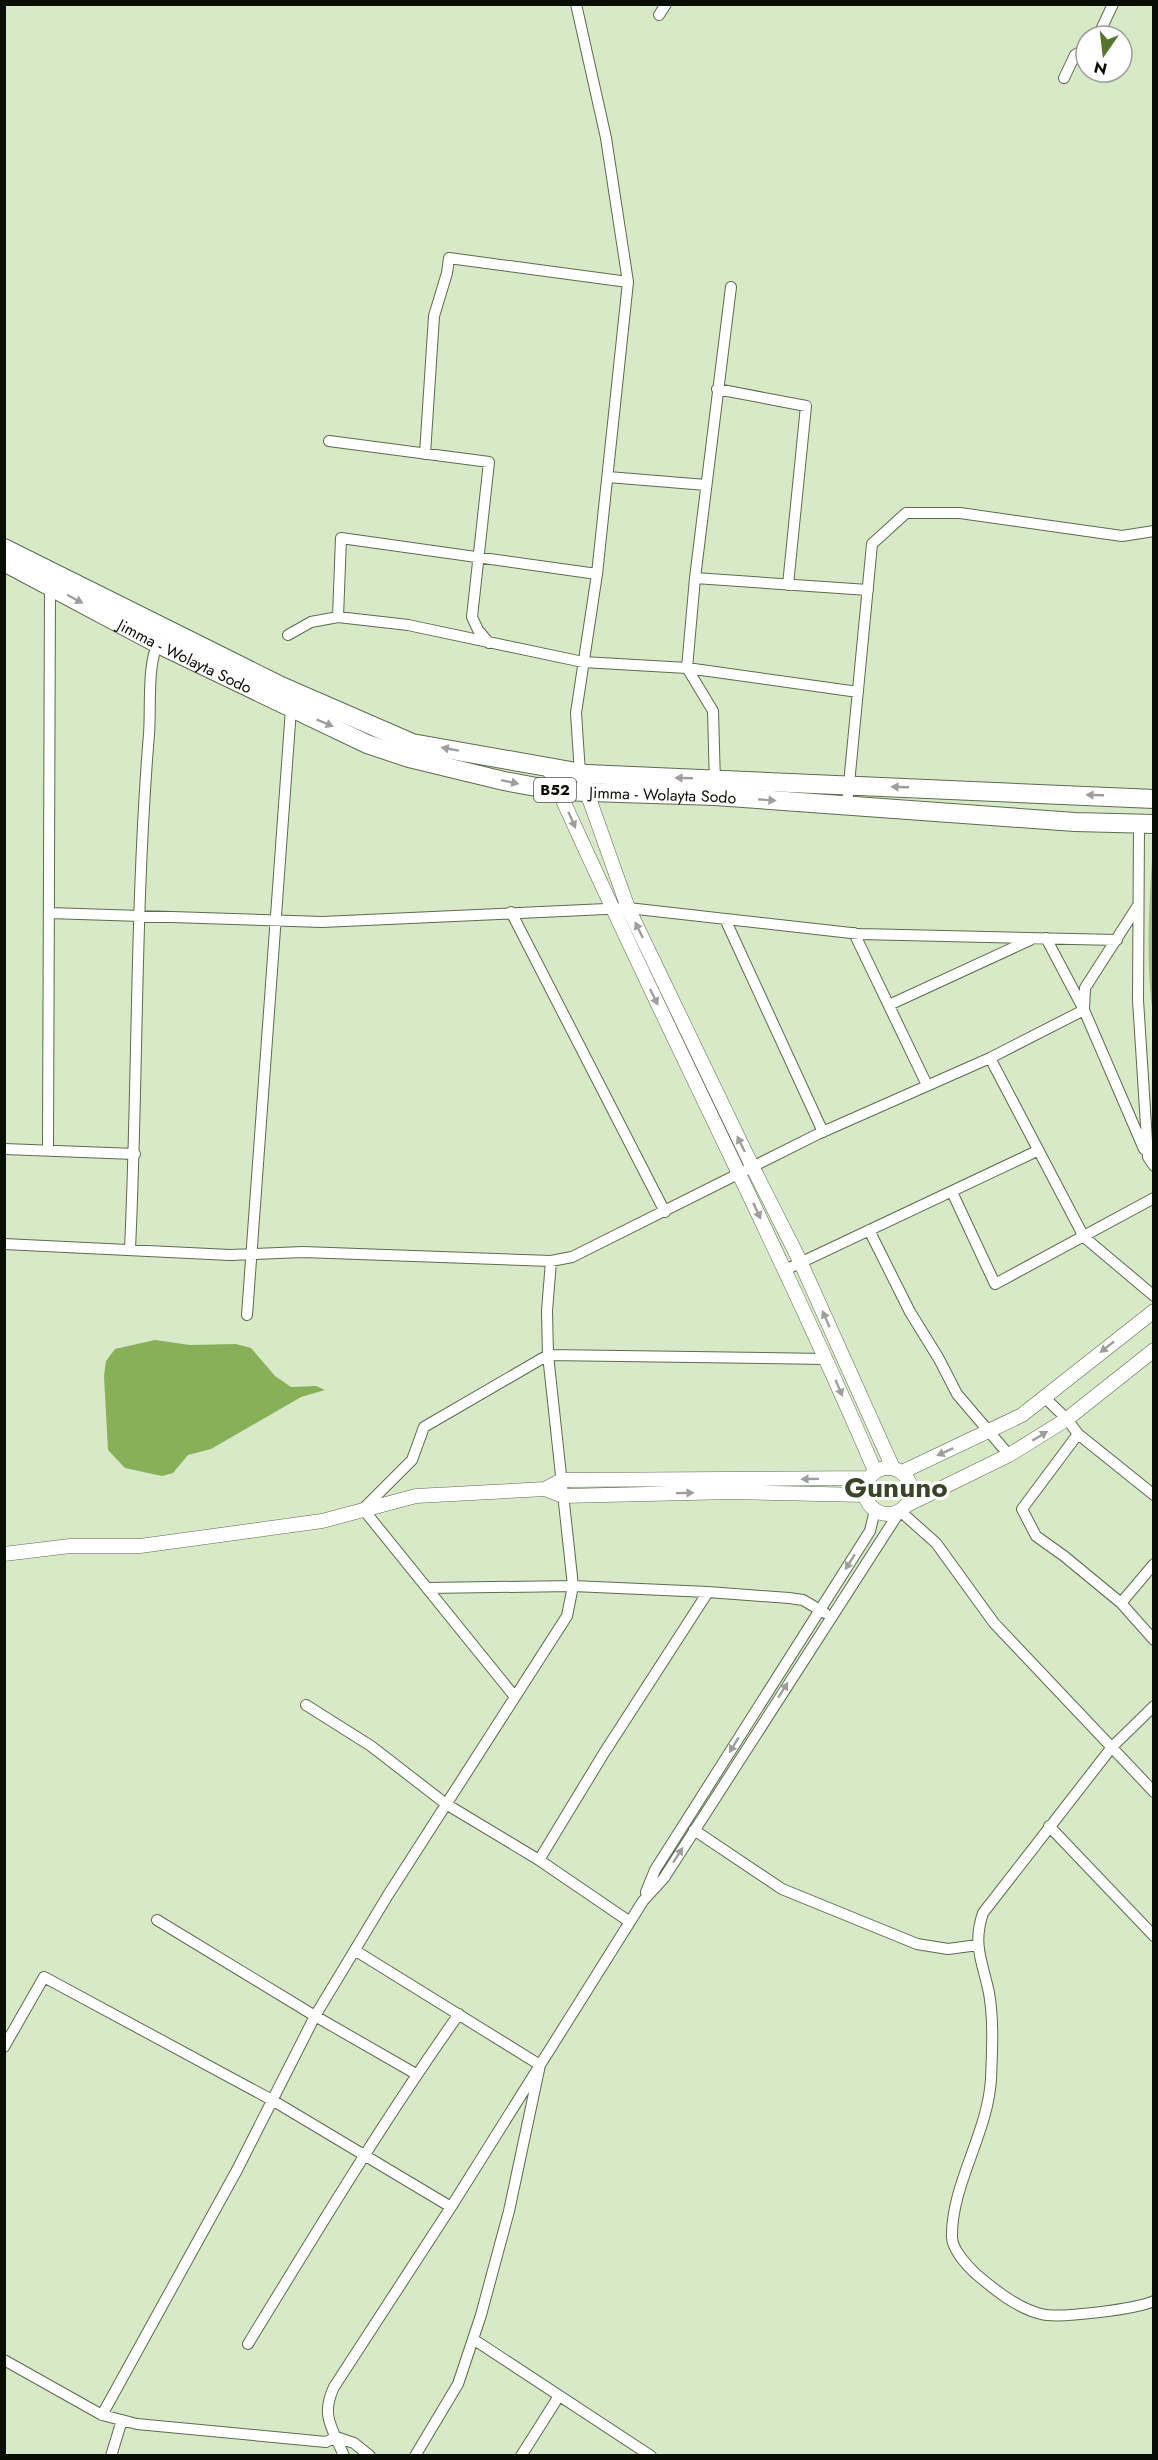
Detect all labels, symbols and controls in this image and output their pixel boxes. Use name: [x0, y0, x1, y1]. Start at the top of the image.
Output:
north arrow: [1074, 24, 1134, 84]
text: N: [1092, 55, 1109, 81]
one-way arrow: [67, 594, 84, 604]
street label: Jimma - Wolayta Sodo: [112, 613, 256, 699]
one-way arrow: [316, 718, 334, 728]
one-way arrow: [440, 745, 459, 754]
one-way arrow: [675, 774, 694, 783]
one-way arrow: [501, 778, 520, 787]
road number: B52: [534, 778, 576, 802]
street label: Jimma - Wolayta Sodo: [587, 781, 737, 810]
one-way arrow: [891, 782, 910, 792]
one-way arrow: [1086, 790, 1105, 800]
one-way arrow: [757, 795, 776, 804]
one-way arrow: [567, 812, 576, 829]
one-way arrow: [634, 921, 643, 938]
one-way arrow: [650, 989, 659, 1006]
one-way arrow: [736, 1135, 745, 1152]
one-way arrow: [752, 1202, 761, 1219]
one-way arrow: [821, 1309, 831, 1327]
one-way arrow: [1100, 1340, 1115, 1352]
one-way arrow: [834, 1379, 844, 1397]
one-way arrow: [1032, 1430, 1048, 1441]
one-way arrow: [936, 1447, 953, 1456]
district label: Gununo: [844, 1467, 948, 1508]
one-way arrow: [801, 1474, 820, 1484]
one-way arrow: [675, 1489, 694, 1498]
one-way arrow: [844, 1554, 855, 1570]
one-way arrow: [778, 1682, 789, 1698]
one-way arrow: [729, 1736, 740, 1753]
one-way arrow: [673, 1846, 684, 1863]

